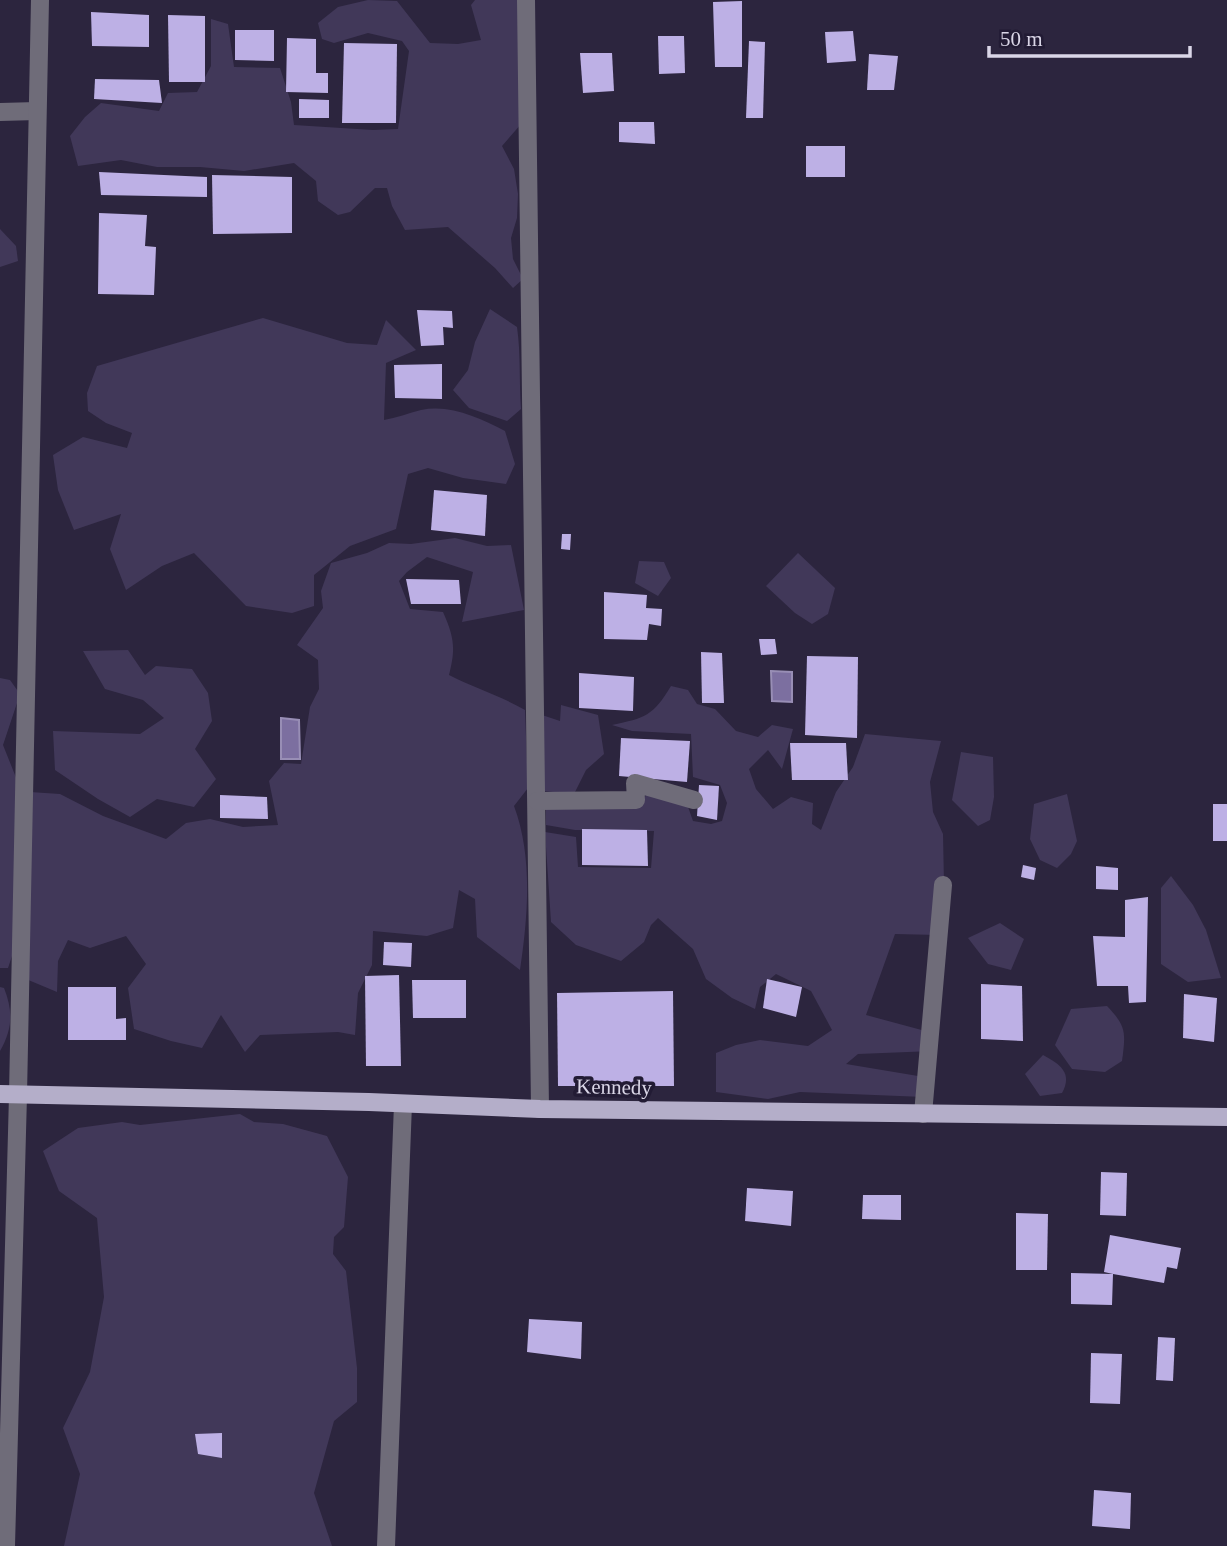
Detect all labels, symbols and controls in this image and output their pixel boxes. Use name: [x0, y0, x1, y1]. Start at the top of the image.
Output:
scale bar: [989, 14, 1190, 58]
text: 50 m: [1000, 27, 1043, 51]
street label: Kennedy: [576, 1074, 653, 1100]

